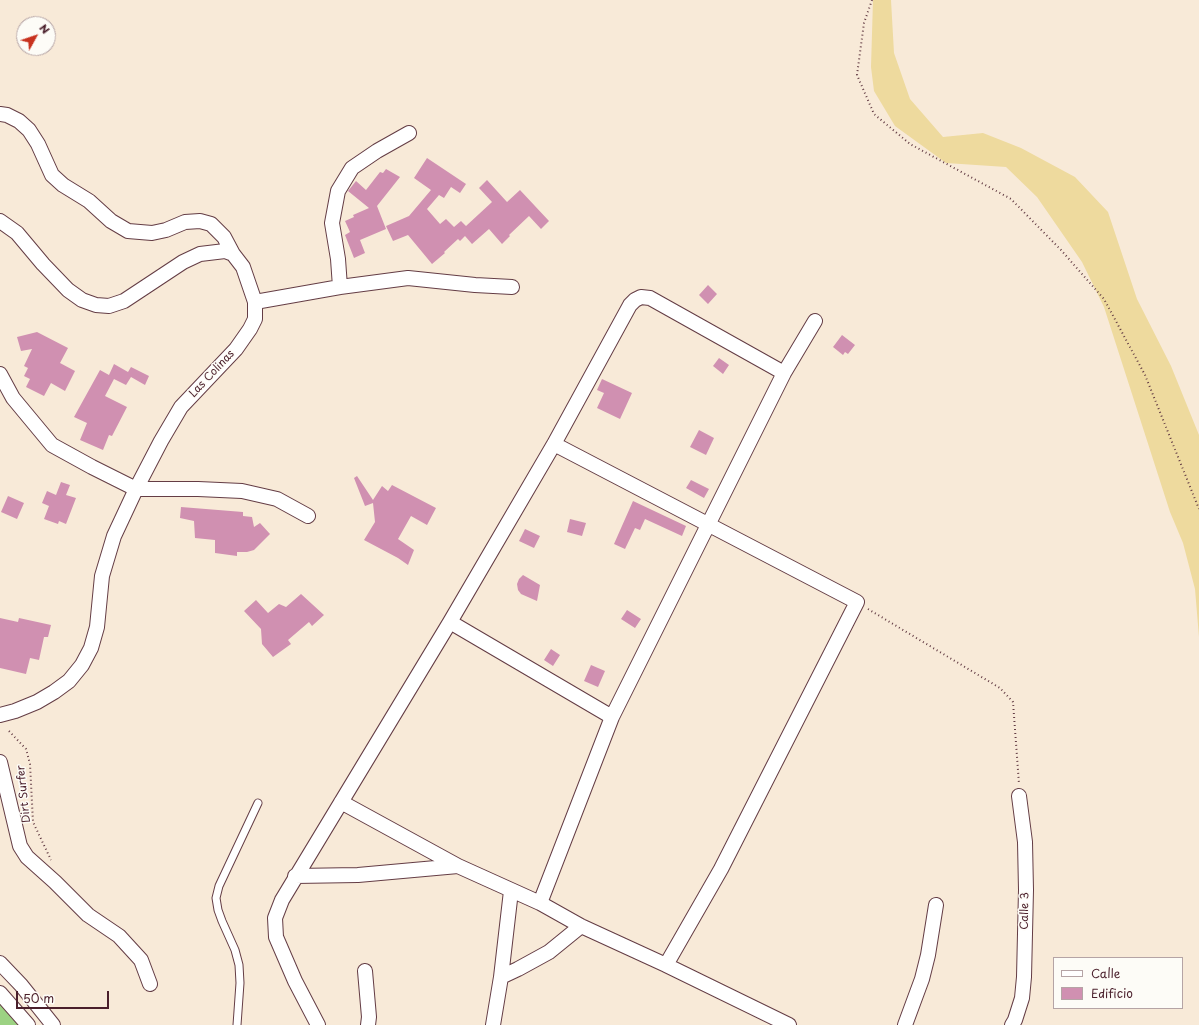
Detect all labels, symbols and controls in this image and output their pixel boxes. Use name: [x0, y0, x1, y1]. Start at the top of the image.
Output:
north arrow: [16, 16, 56, 56]
text: N: [35, 20, 54, 37]
street label: Las Colinas: [187, 347, 237, 401]
street label: Dirt Surfer: [14, 764, 34, 824]
street label: Calle 3: [1018, 892, 1032, 930]
legend: [1053, 957, 1183, 1009]
text: Calle: [1091, 964, 1120, 982]
scale bar: [18, 983, 111, 1009]
text: Edificio: [1091, 984, 1133, 1002]
text: 50 m: [23, 989, 54, 1007]

